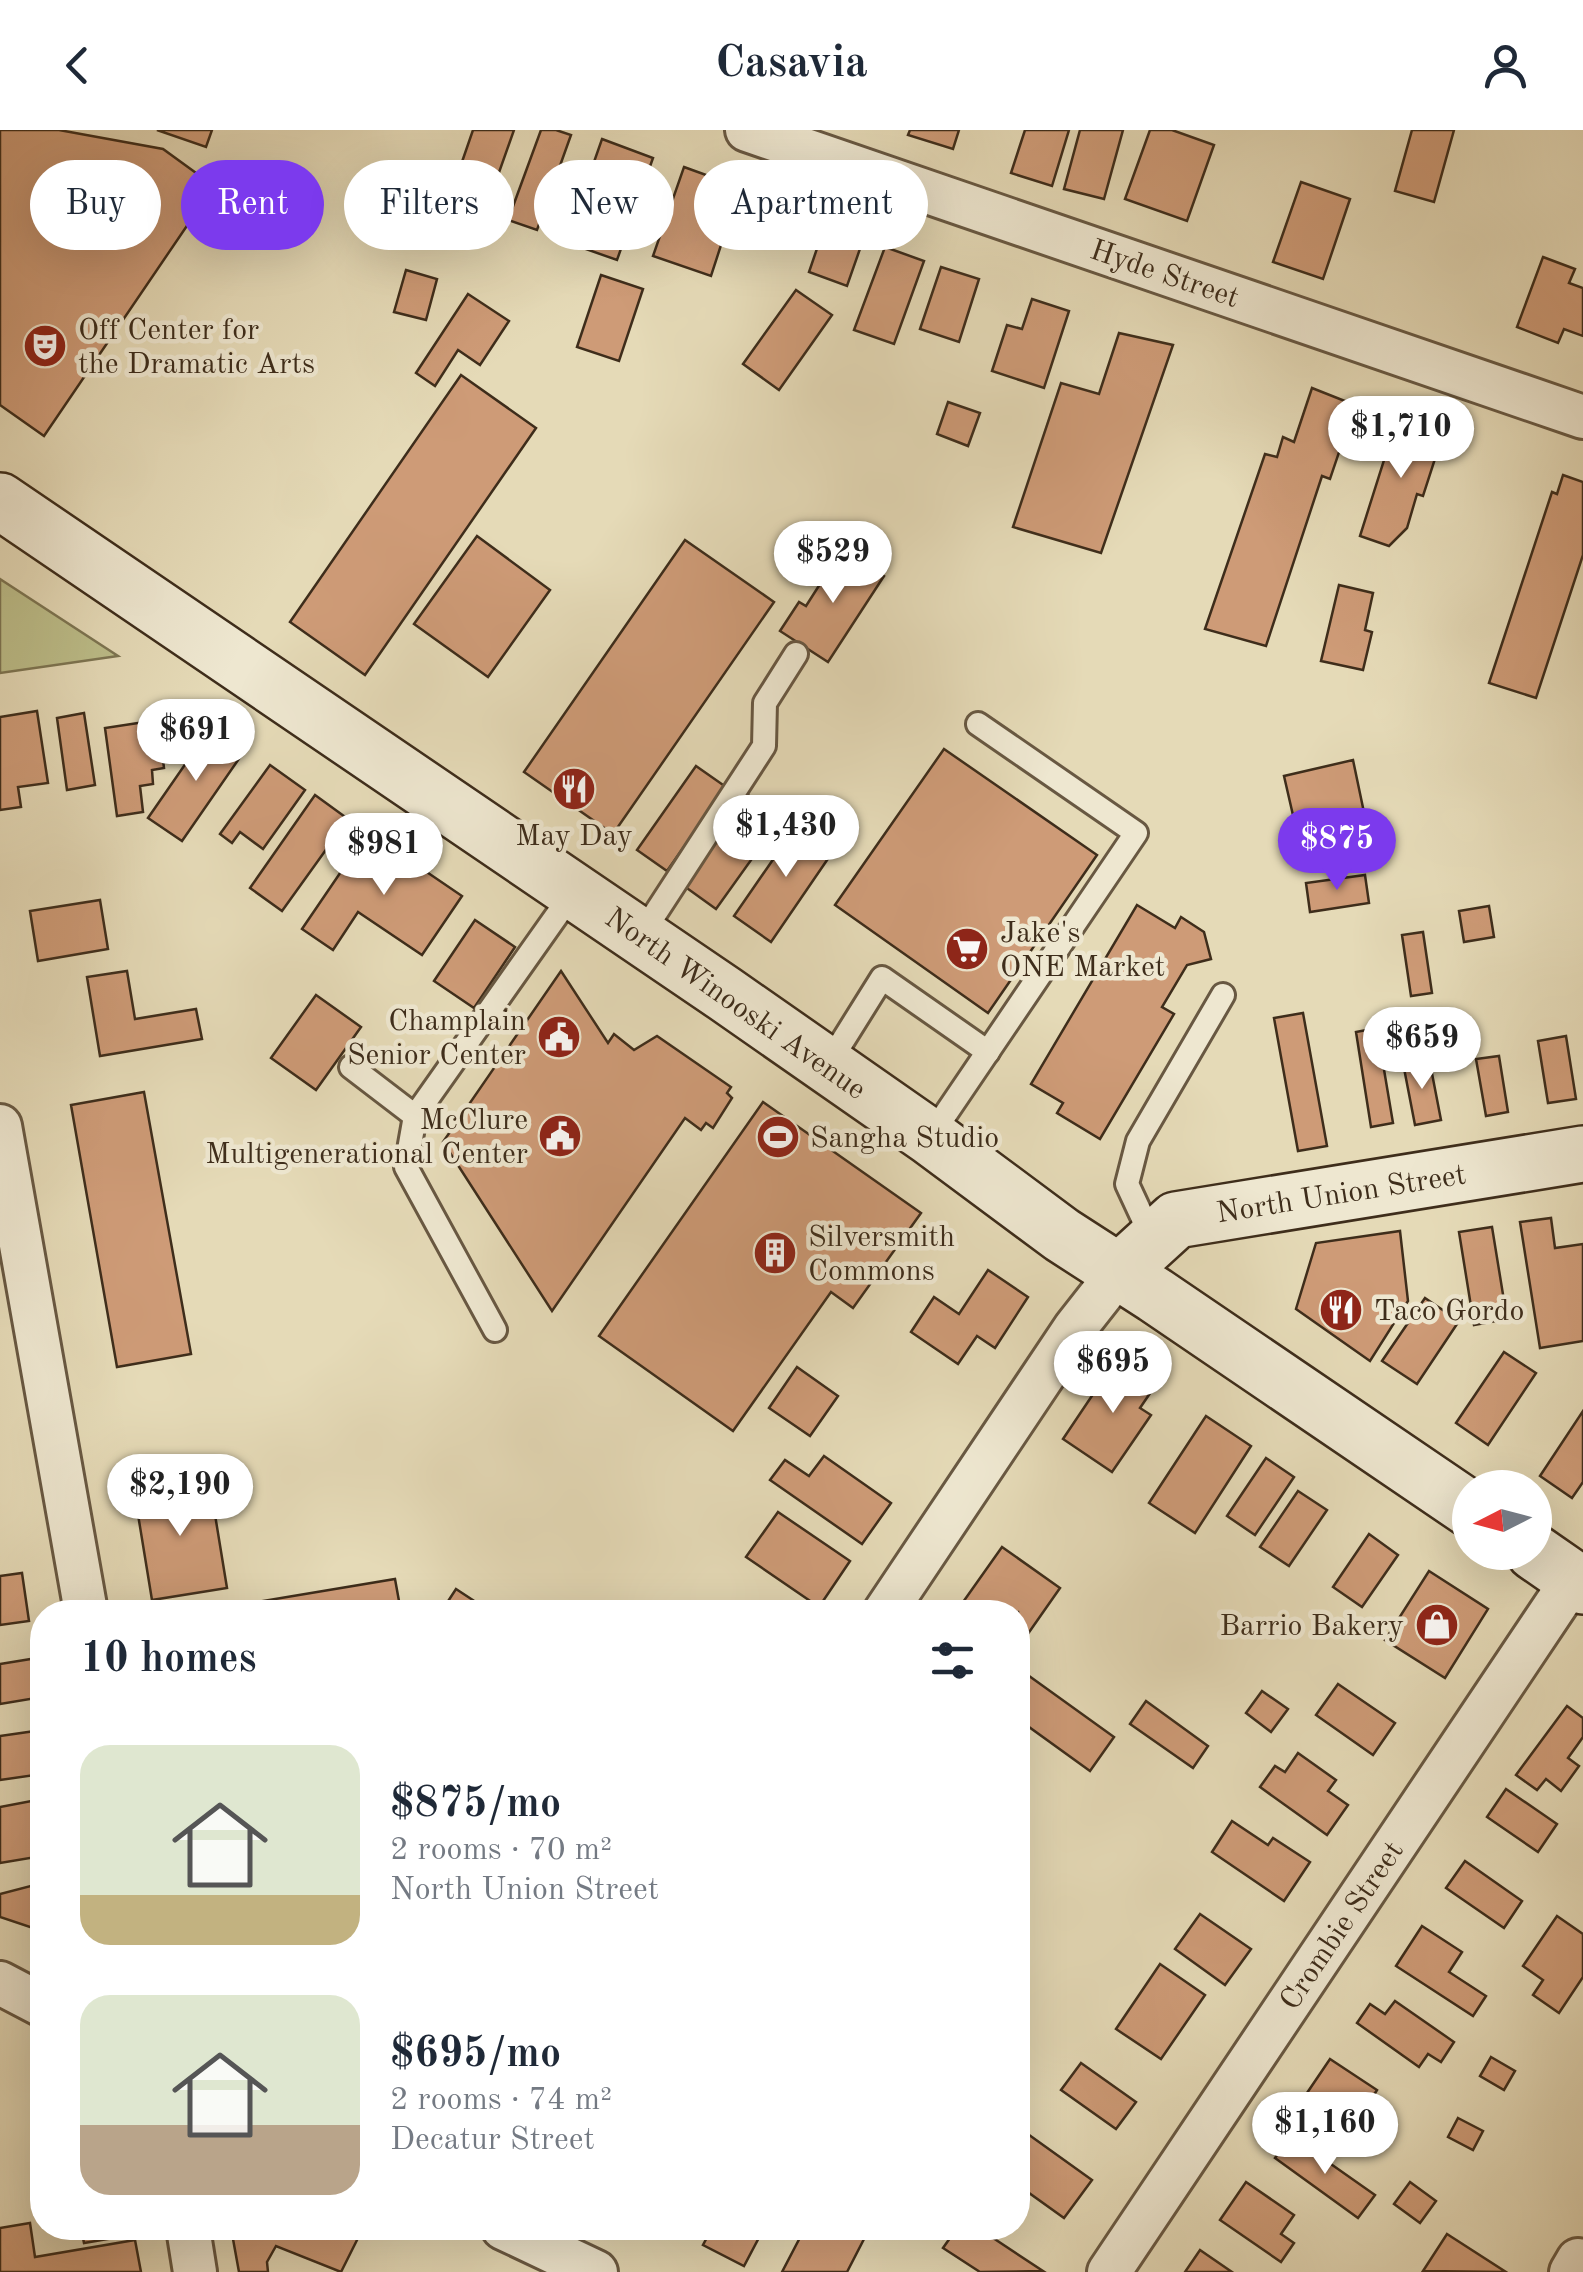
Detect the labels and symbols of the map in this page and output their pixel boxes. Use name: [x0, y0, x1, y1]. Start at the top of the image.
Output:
street label: Hyde Street: [1086, 235, 1243, 314]
place label: Off Center for the Dramatic Arts: [78, 316, 315, 380]
theatre icon: Off Center for the Dramatic Arts: [22, 323, 68, 369]
pin: $1,710: [1320, 396, 1482, 481]
pin: $529: [774, 521, 892, 606]
pin: $691: [137, 699, 255, 784]
restaurant icon: May Day: [551, 766, 597, 812]
pin: $1,430: [705, 795, 867, 880]
pin: $875: [1278, 808, 1396, 893]
pin: $981: [325, 813, 443, 898]
place label: May Day: [515, 822, 633, 852]
street label: North Winooski Avenue: [599, 903, 871, 1106]
place label: Jake's ONE Market: [1000, 919, 1165, 983]
supermarket icon: Jake's ONE Market: [944, 926, 990, 972]
place label: Champlain Senior Center: [347, 1007, 526, 1071]
pin: $659: [1363, 1007, 1481, 1092]
public building icon: Champlain Senior Center: [536, 1014, 582, 1060]
place label: McClure Multigenerational Center: [205, 1106, 528, 1170]
public building icon: McClure Multigenerational Center: [537, 1113, 583, 1159]
sports icon: Sangha Studio: [755, 1114, 801, 1160]
place label: Sangha Studio: [810, 1124, 999, 1154]
street label: North Union Street: [1214, 1160, 1468, 1230]
place label: Silversmith Commons: [808, 1223, 955, 1287]
building icon: Silversmith Commons: [752, 1230, 798, 1276]
restaurant icon: Taco Gordo: [1318, 1287, 1364, 1333]
place label: Taco Gordo: [1374, 1297, 1524, 1327]
pin: $695: [1054, 1331, 1172, 1416]
pin: $2,190: [99, 1454, 261, 1539]
north arrow: [1452, 1470, 1552, 1570]
shop icon: Barrio Bakery: [1414, 1602, 1460, 1648]
place label: Barrio Bakery: [1219, 1612, 1404, 1642]
street label: Crombie Street: [1275, 1836, 1410, 2016]
pin: $1,160: [1244, 2092, 1406, 2177]

